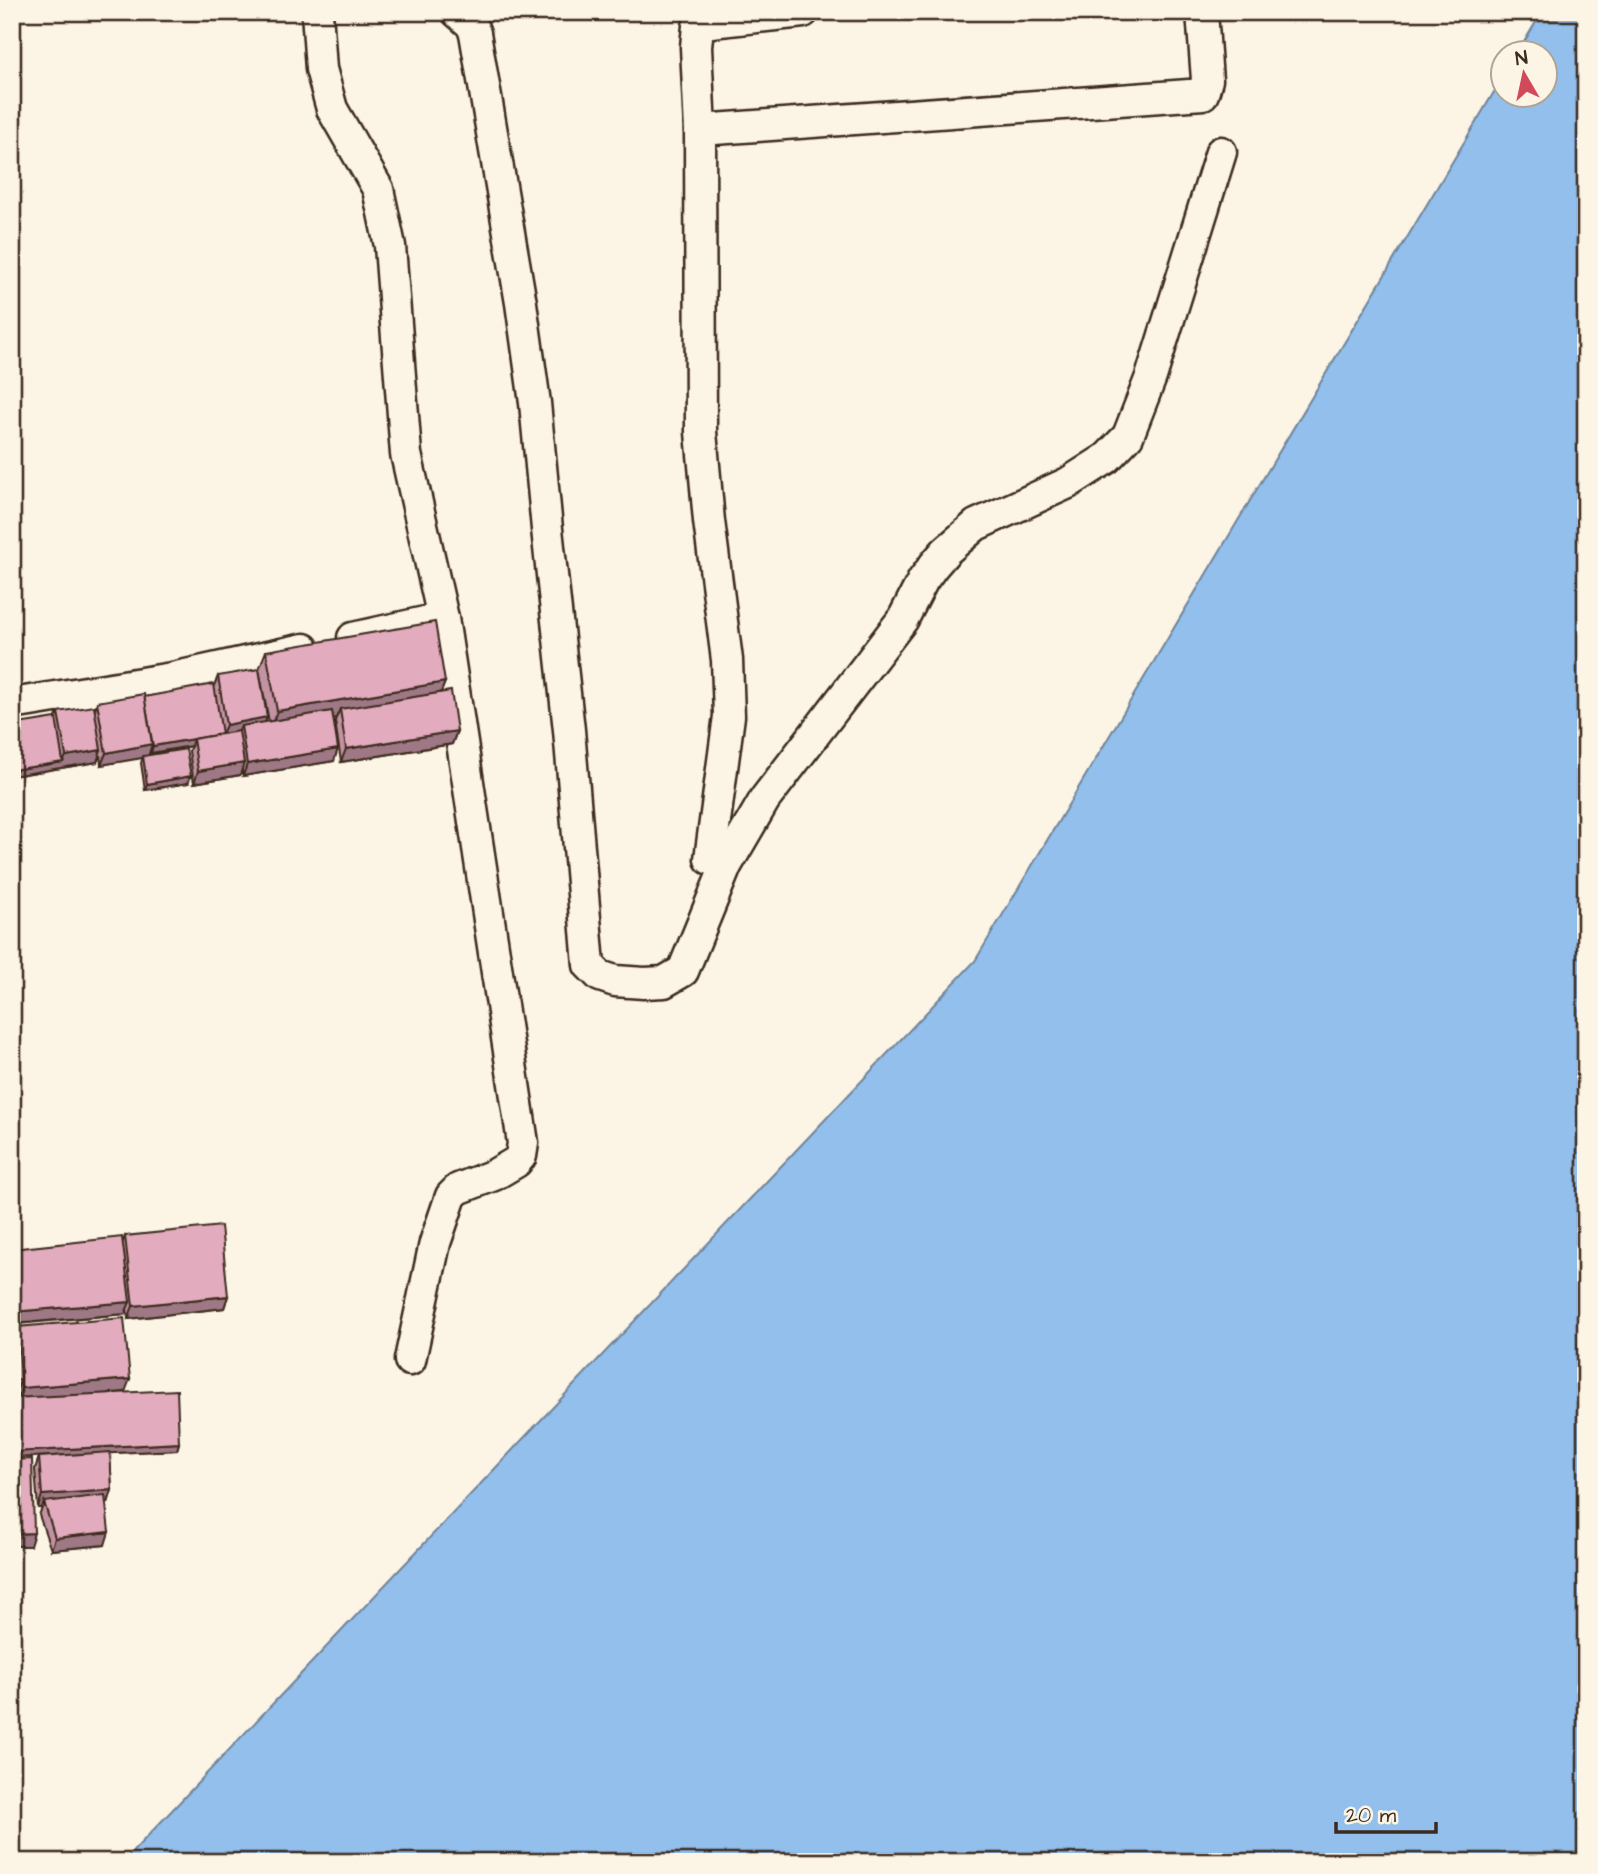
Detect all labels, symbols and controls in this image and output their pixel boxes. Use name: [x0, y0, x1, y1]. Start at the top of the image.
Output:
north arrow: [1490, 38, 1560, 108]
text: N: [1514, 44, 1530, 73]
scale bar: [1336, 1790, 1435, 1834]
text: 20 m: [1346, 1801, 1397, 1830]

